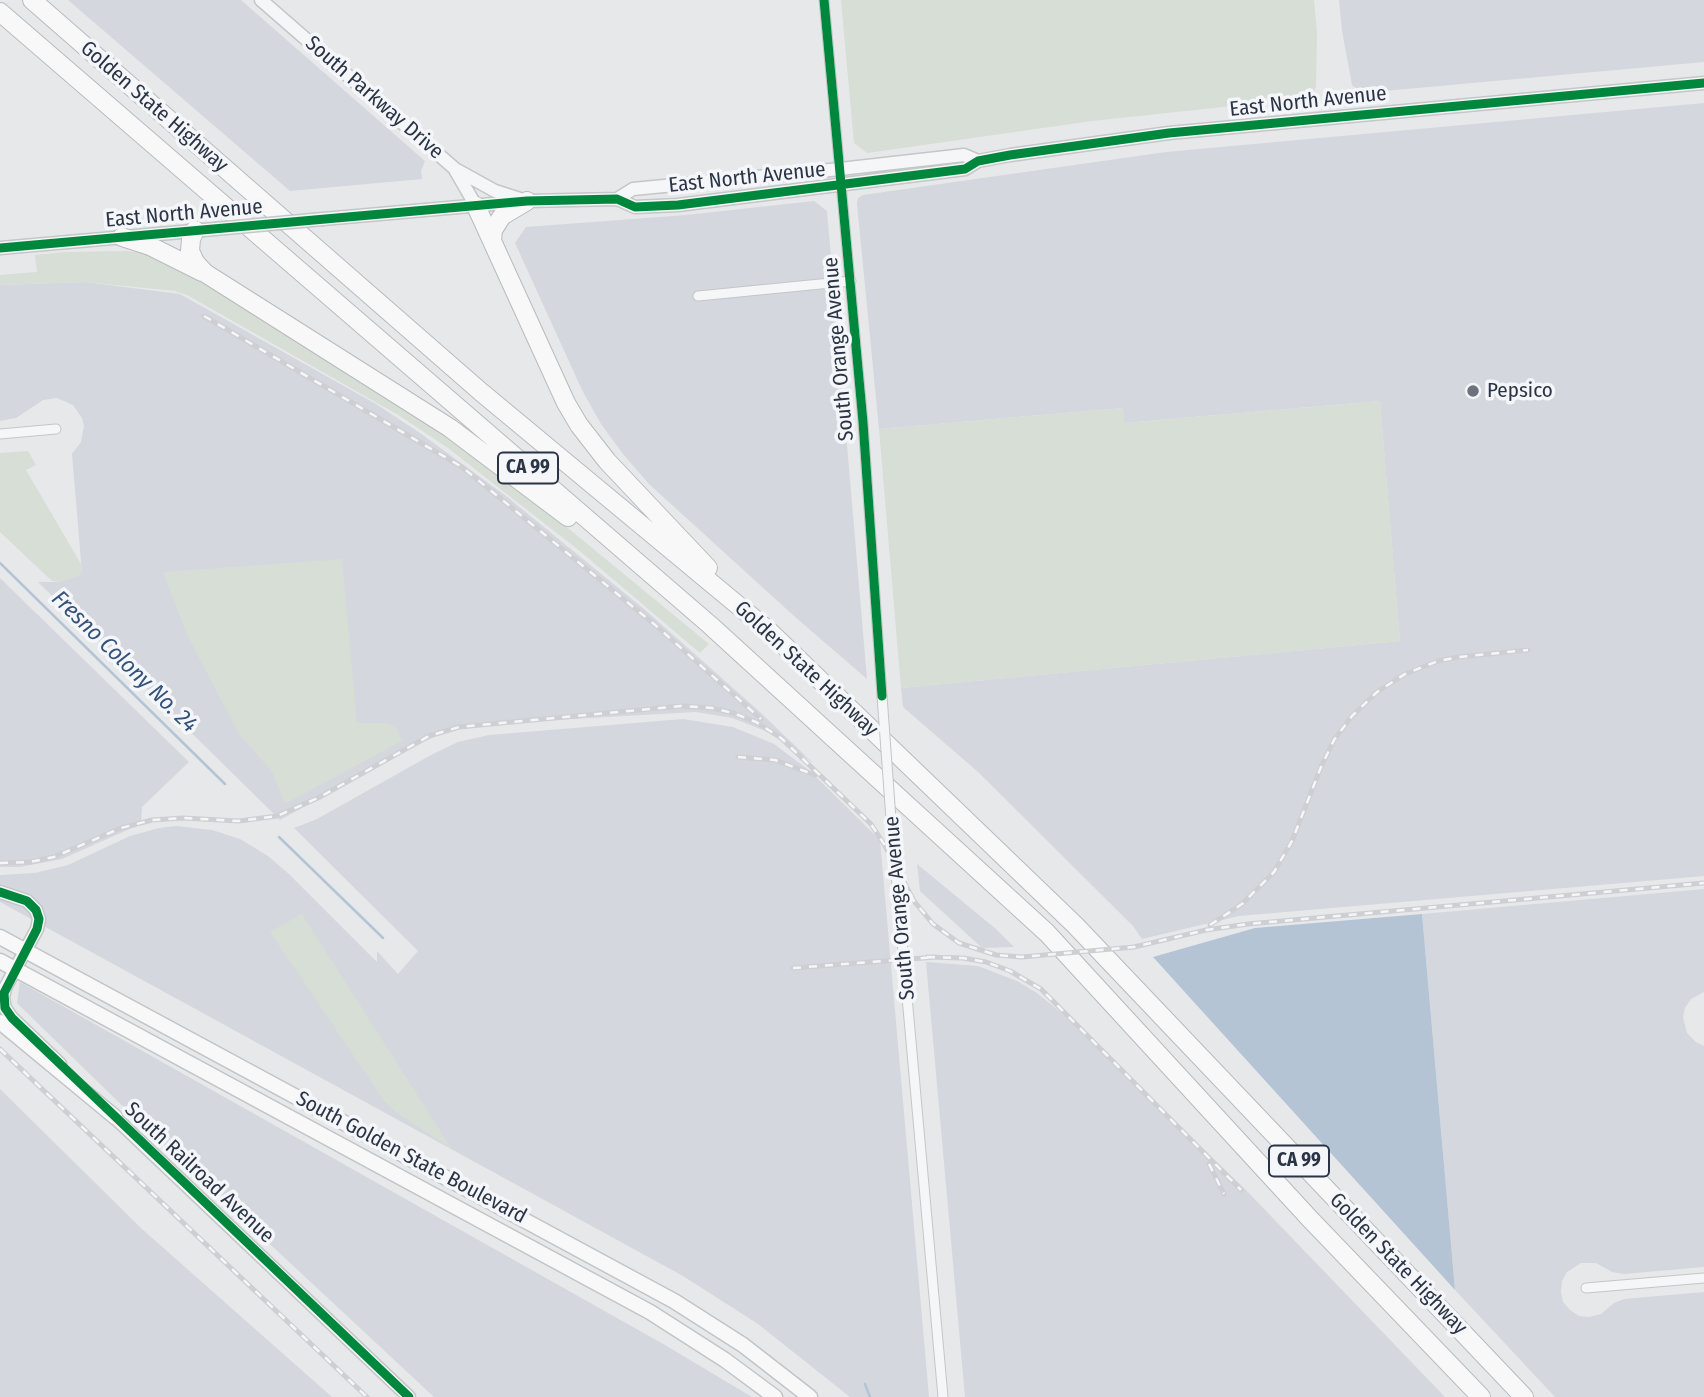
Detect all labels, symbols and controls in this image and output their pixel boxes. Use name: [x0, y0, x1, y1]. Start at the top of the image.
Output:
street label: South Parkway Drive: [300, 31, 448, 165]
street label: Golden State Highway: [75, 36, 233, 178]
street label: East North Avenue: [1228, 81, 1388, 123]
street label: East North Avenue: [667, 157, 827, 199]
street label: East North Avenue: [104, 195, 264, 233]
street label: South Orange Avenue: [818, 256, 860, 442]
place label: Pepsico: [1487, 378, 1553, 404]
marker: Pepsico: [1465, 383, 1481, 399]
road number: CA 99: [498, 453, 558, 484]
water label: Fresno Colony No. 24: [45, 585, 203, 739]
street label: Golden State Highway: [729, 596, 883, 742]
street label: South Orange Avenue: [879, 815, 921, 1001]
street label: South Golden State Boulevard: [291, 1086, 531, 1230]
street label: South Railroad Avenue: [119, 1097, 279, 1249]
road number: CA 99: [1269, 1146, 1329, 1176]
street label: Golden State Highway: [1324, 1188, 1472, 1340]

